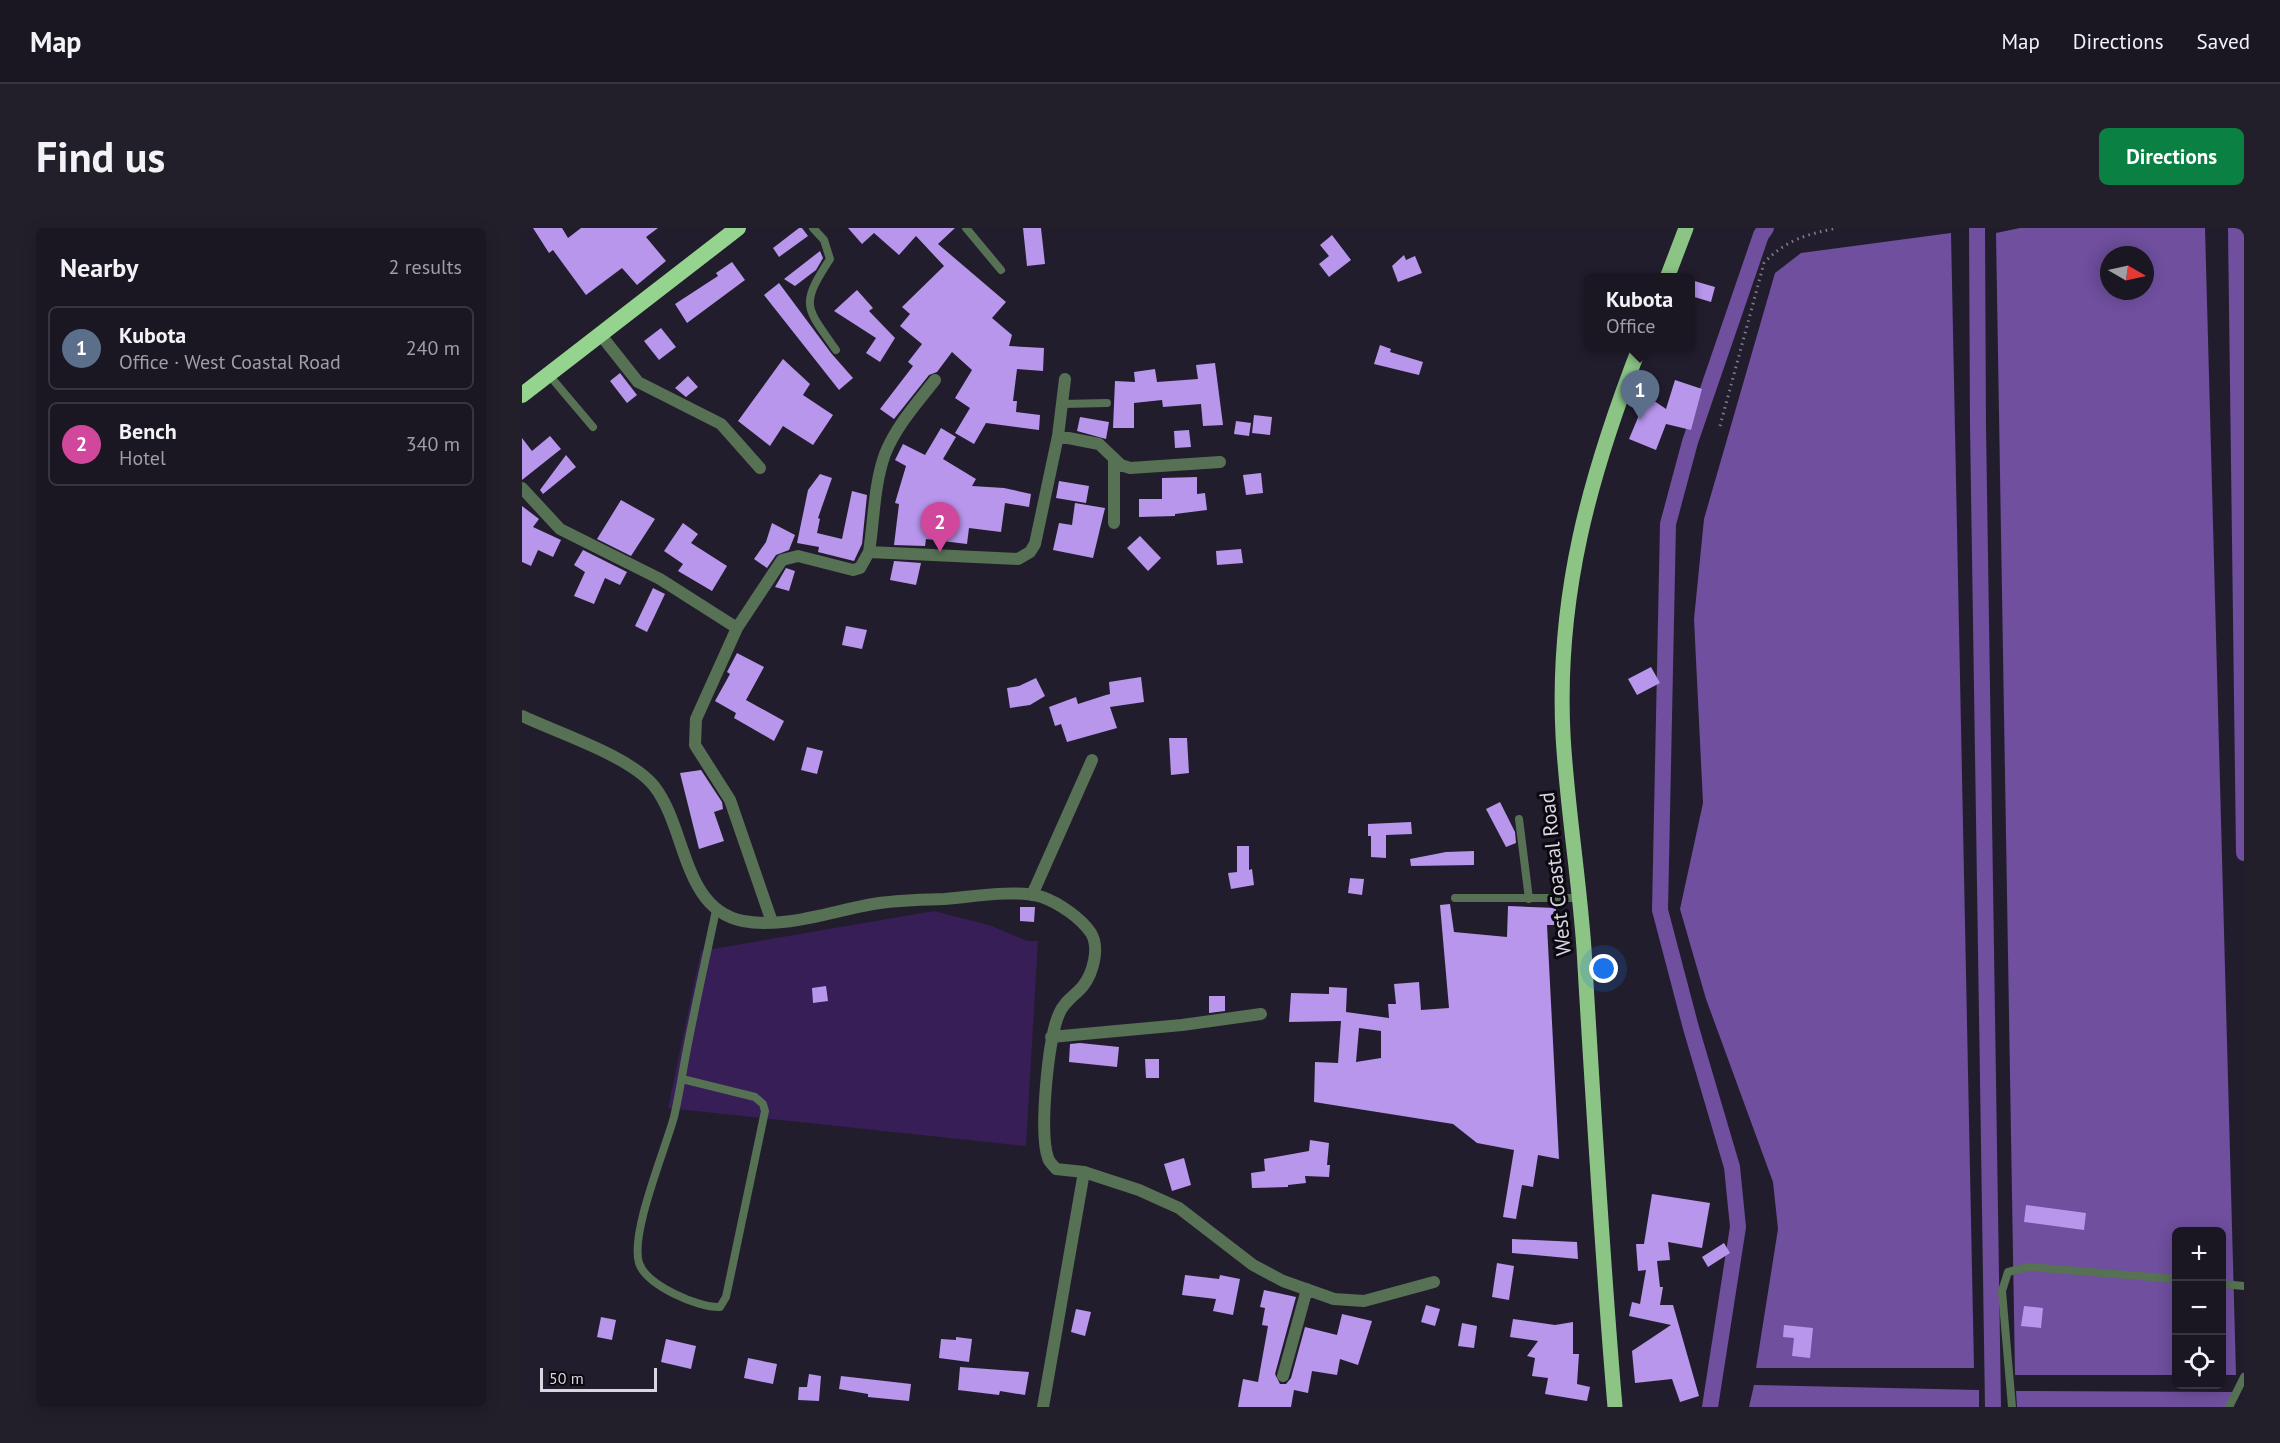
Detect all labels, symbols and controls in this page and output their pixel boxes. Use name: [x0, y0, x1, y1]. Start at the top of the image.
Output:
text: Map: [30, 23, 81, 60]
text: Map: [2001, 28, 2040, 55]
text: Directions: [2073, 28, 2164, 55]
text: Saved: [2197, 28, 2250, 55]
button: Directions: [2099, 128, 2244, 185]
text: Find us: [36, 129, 165, 184]
north arrow: [2100, 246, 2154, 300]
text: Nearby: [60, 251, 138, 284]
text: 2 results: [389, 254, 462, 280]
popup: [1584, 273, 1695, 351]
text: Kubota: [1606, 285, 1673, 313]
text: Office: [1606, 313, 1655, 339]
text: Kubota: [119, 321, 186, 349]
text: 1: [76, 335, 87, 361]
text: 240 m: [406, 335, 460, 361]
text: Office · West Coastal Road: [119, 349, 341, 375]
pin: 1: [1620, 370, 1660, 420]
text: Bench: [119, 417, 177, 445]
text: 2: [76, 431, 87, 457]
text: 340 m: [406, 431, 460, 457]
text: Hotel: [119, 445, 166, 471]
pin: 2: [920, 502, 960, 552]
street label: West Coastal Road: [1533, 791, 1577, 957]
your location: [1589, 954, 1618, 983]
map controls: [2172, 1227, 2226, 1389]
button: +: [2172, 1227, 2226, 1281]
button: −: [2172, 1281, 2226, 1335]
button: locate: [2172, 1335, 2226, 1389]
scale bar: [540, 1365, 657, 1392]
text: 50 m: [549, 1368, 584, 1388]

